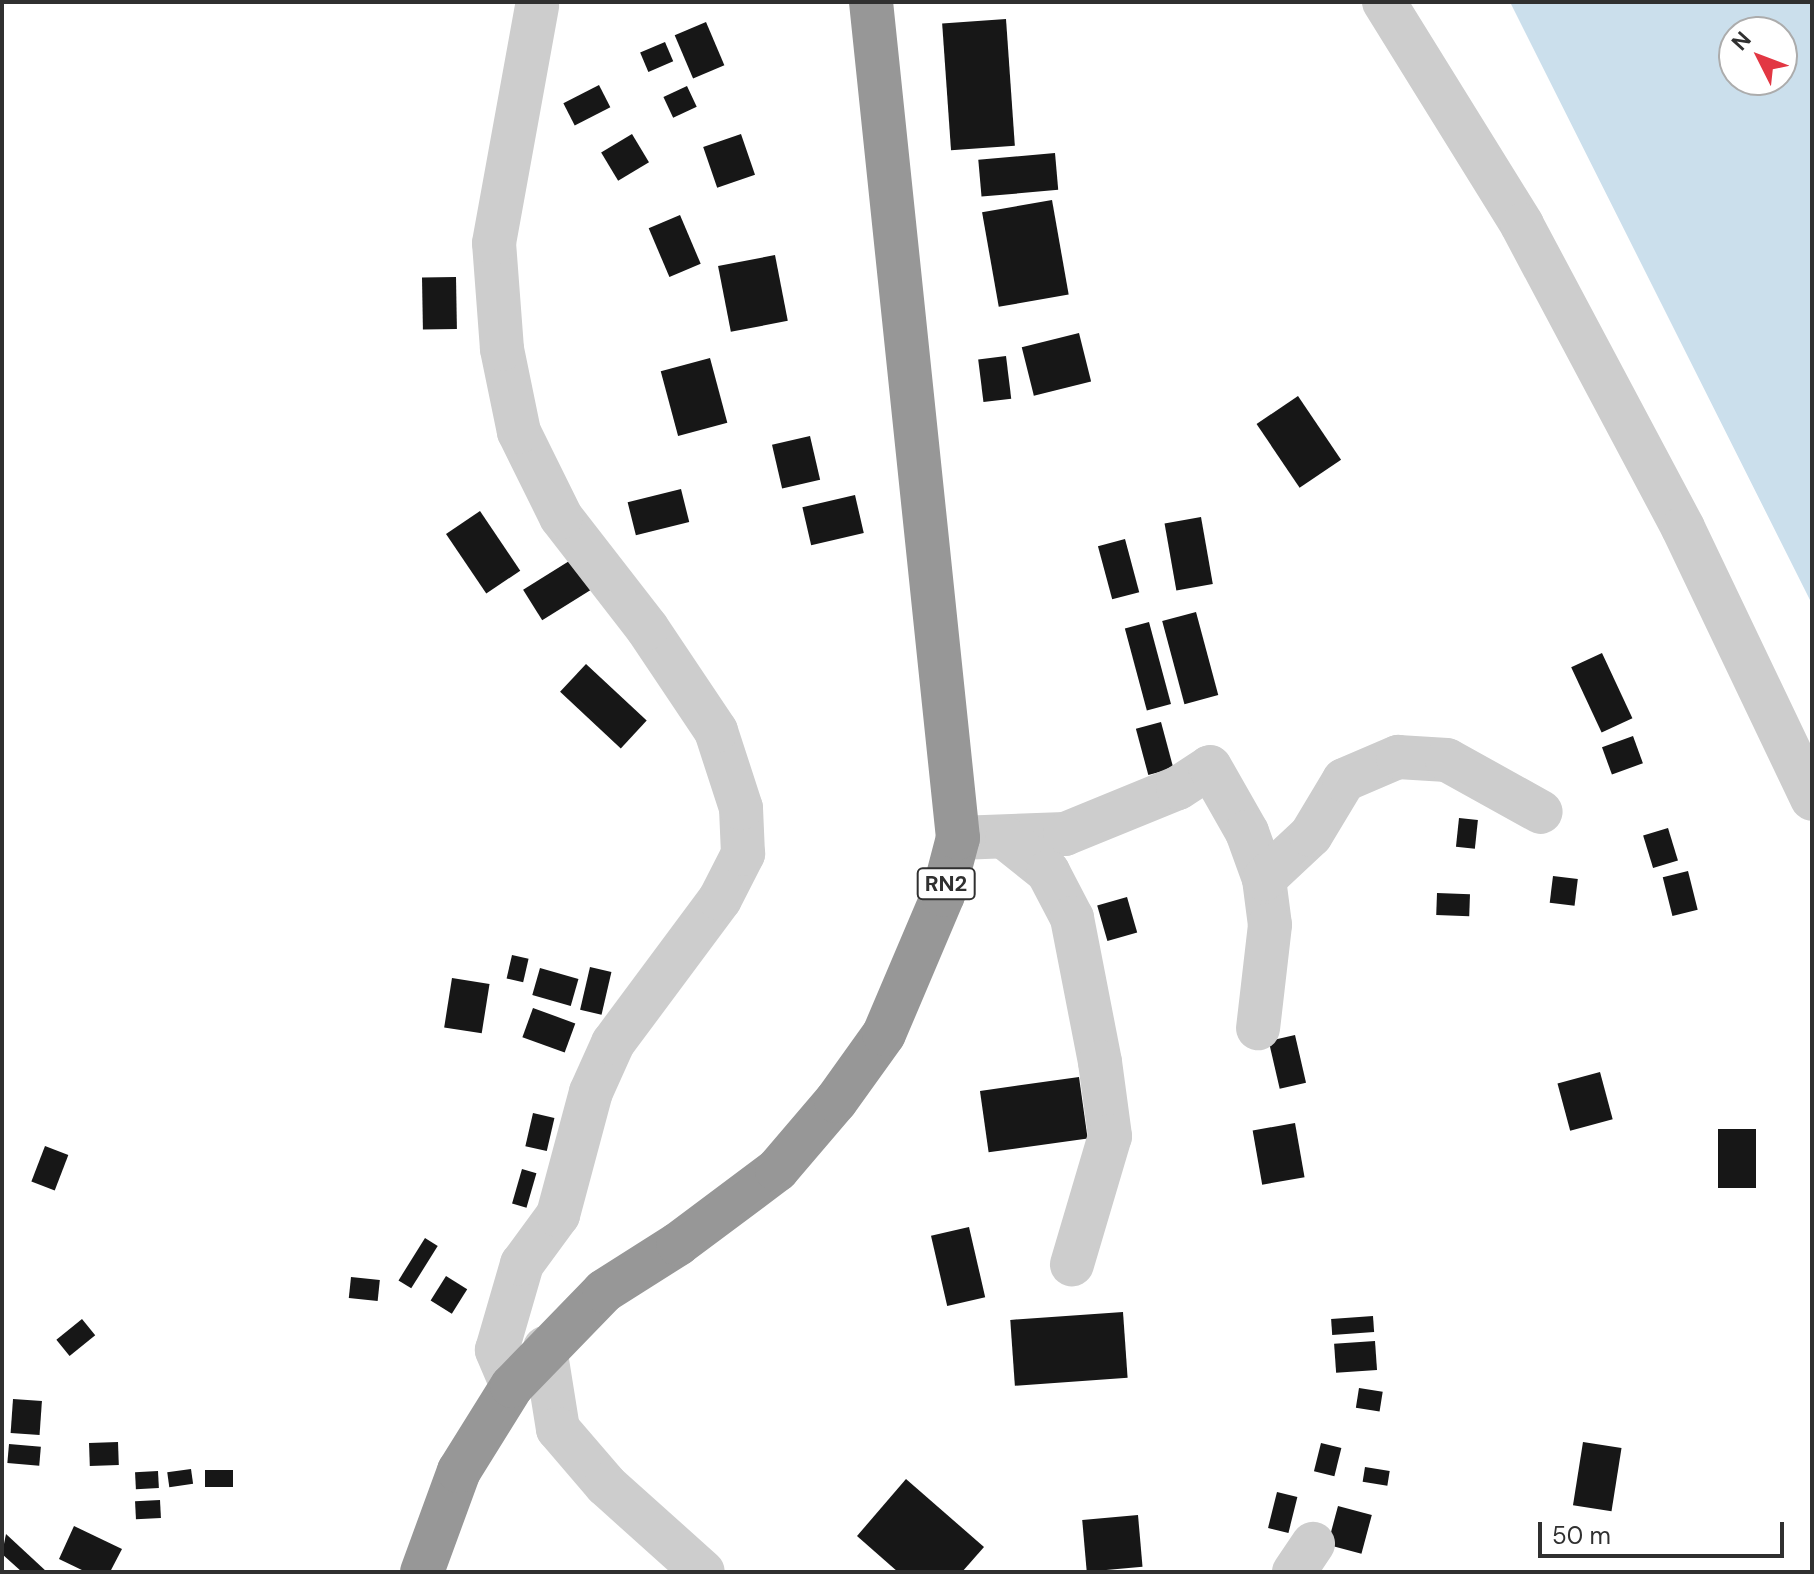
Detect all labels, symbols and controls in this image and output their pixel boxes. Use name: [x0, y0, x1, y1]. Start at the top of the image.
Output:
north arrow: [1718, 16, 1798, 96]
text: N: [1725, 25, 1757, 57]
road number: RN2: [916, 866, 976, 902]
scale bar: [1542, 1506, 1788, 1556]
text: 50 m: [1552, 1520, 1611, 1551]

